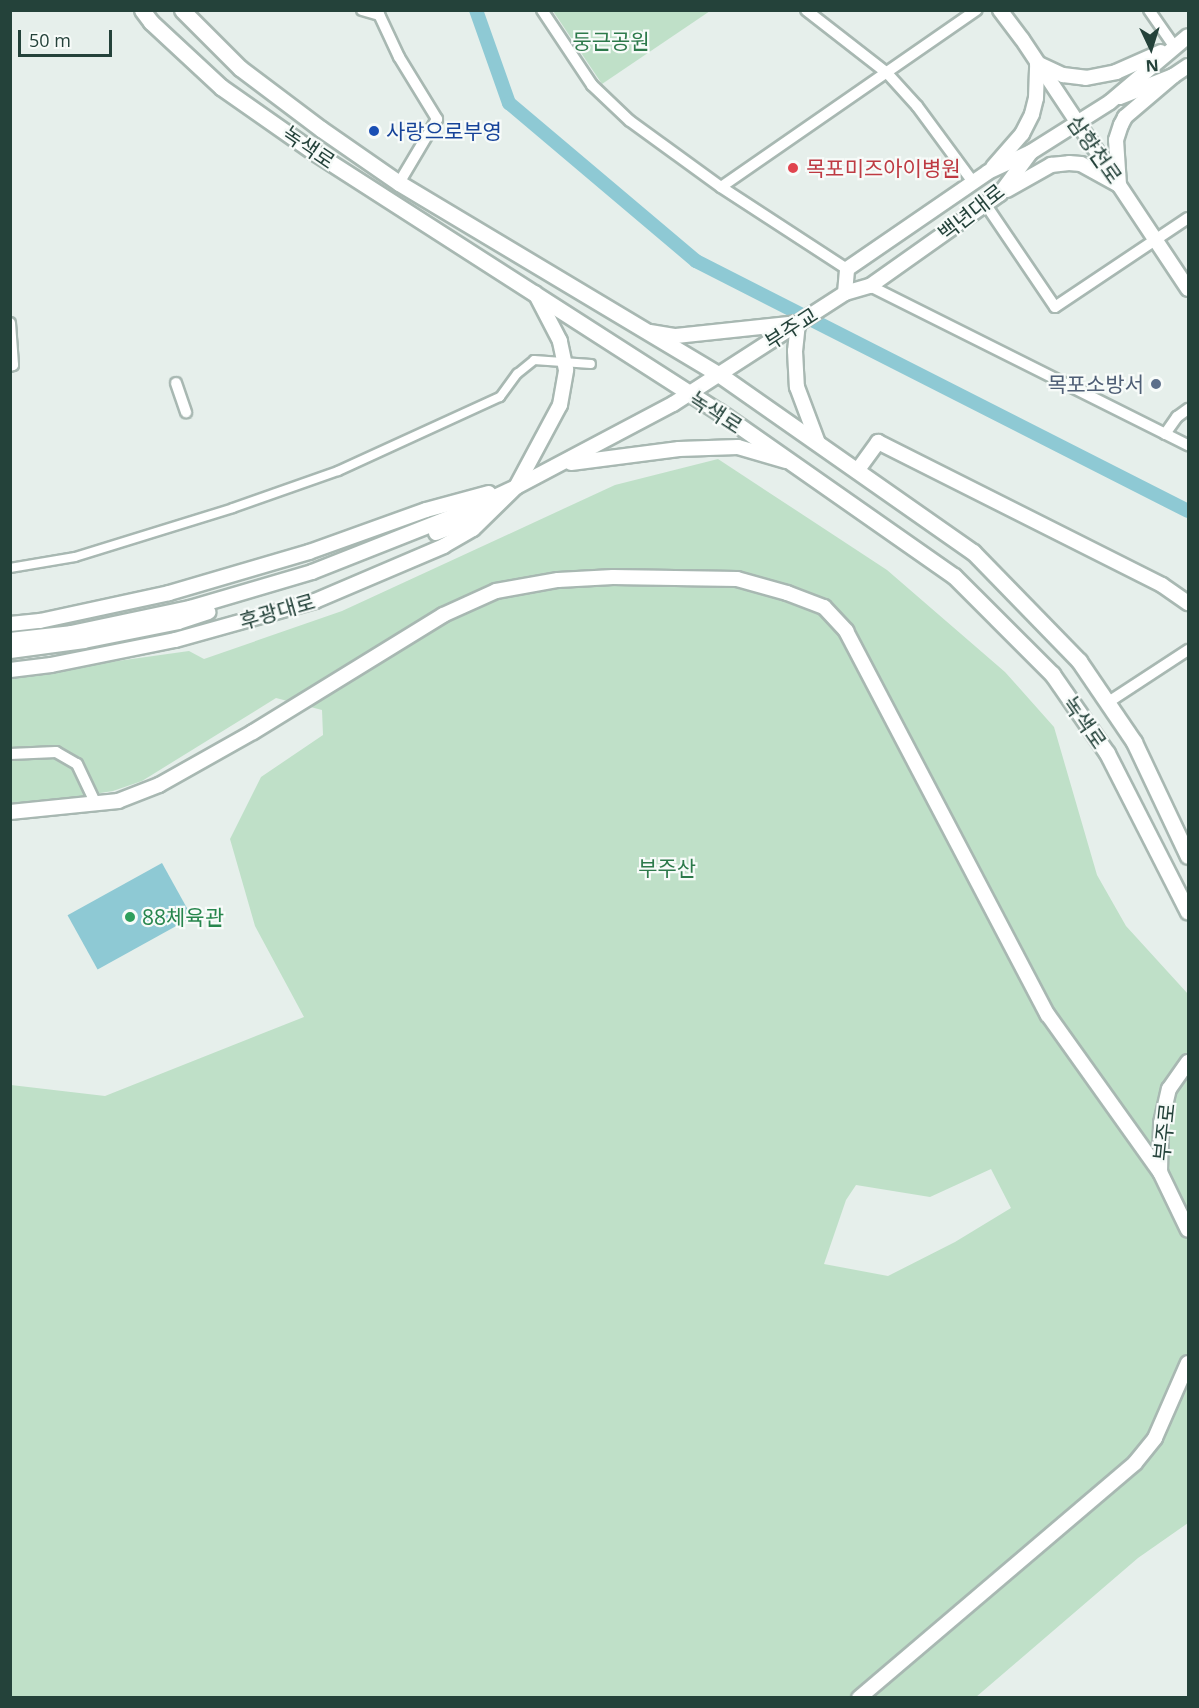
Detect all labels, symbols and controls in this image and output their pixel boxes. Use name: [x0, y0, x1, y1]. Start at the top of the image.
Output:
scale bar: [21, 18, 116, 56]
north arrow: [1121, 18, 1181, 78]
text: 50 m: [29, 28, 71, 52]
park label: 둥근공원: [572, 28, 650, 54]
text: N: [1145, 55, 1160, 77]
street label: 삼향천로: [1063, 110, 1127, 188]
place label: 사랑으로부영: [386, 118, 502, 144]
street label: 녹색로: [278, 120, 340, 174]
marker: 사랑으로부영: [367, 124, 381, 138]
place label: 목포미즈아이병원: [806, 155, 961, 181]
marker: 목포미즈아이병원: [784, 159, 802, 177]
street label: 백년대로: [933, 178, 1009, 246]
street label: 부주교: [760, 302, 822, 354]
place label: 목포소방서: [1047, 371, 1144, 397]
marker: 목포소방서: [1149, 377, 1163, 391]
street label: 녹색로: [685, 386, 747, 438]
street label: 후광대로: [236, 588, 318, 634]
street label: 녹색로: [1058, 691, 1112, 753]
park label: 부주산: [638, 855, 696, 881]
place label: 88체육관: [142, 904, 224, 930]
marker: 88체육관: [123, 910, 137, 924]
street label: 부주로: [1148, 1102, 1180, 1162]

